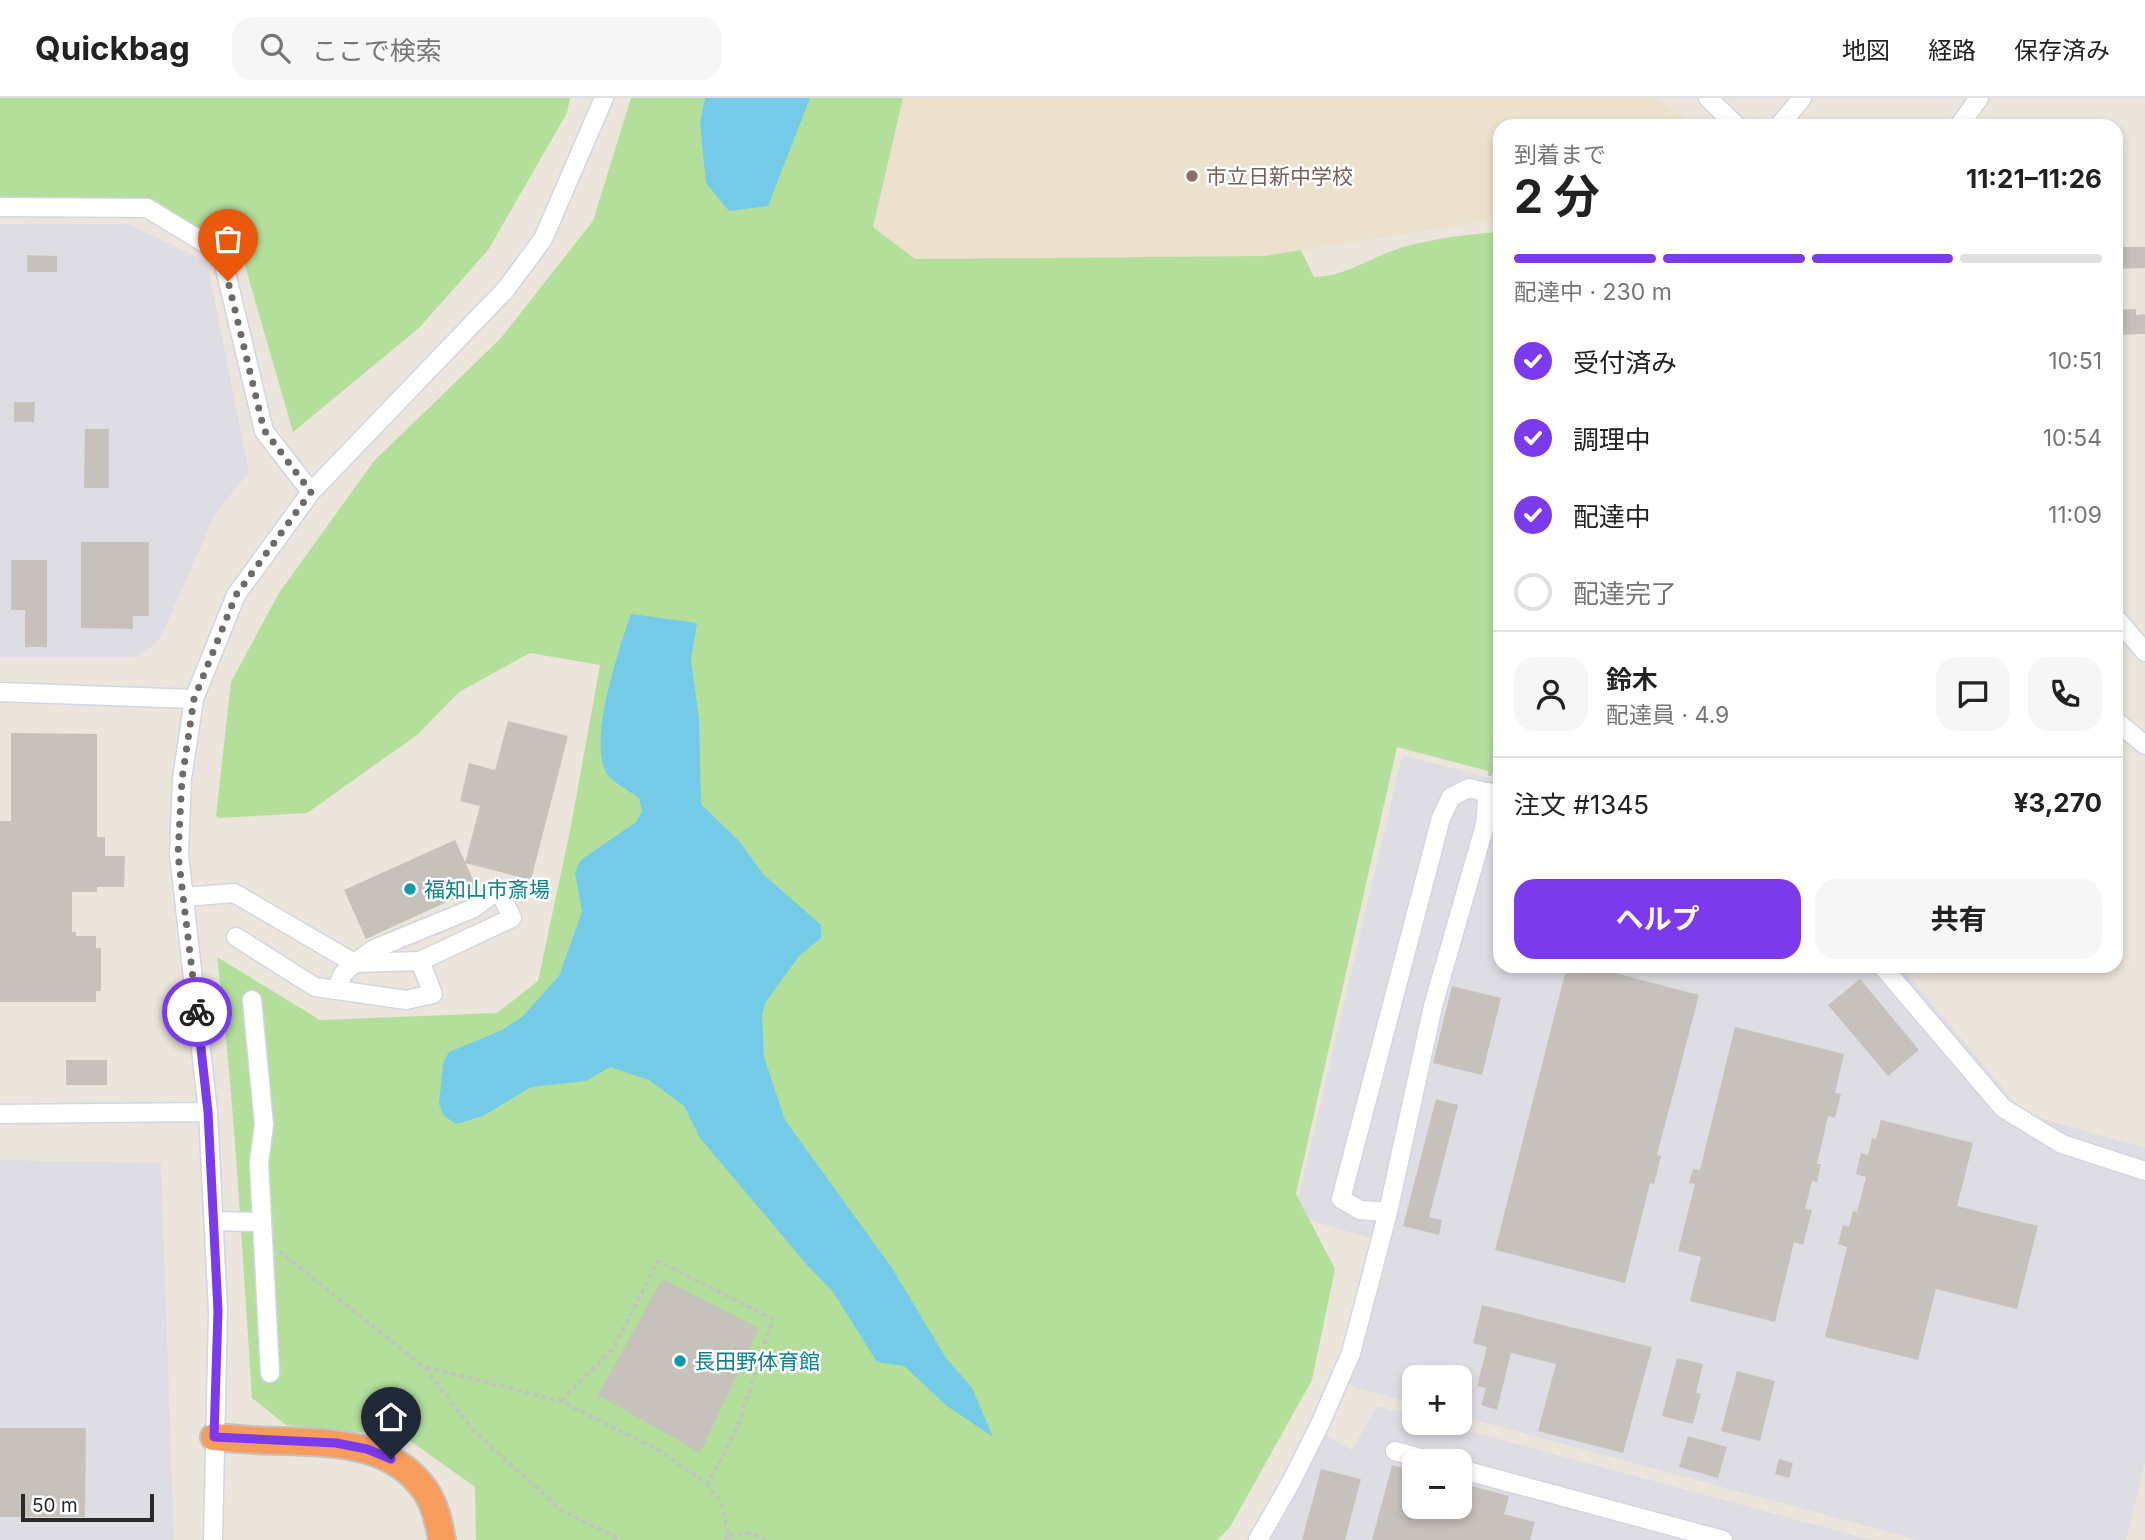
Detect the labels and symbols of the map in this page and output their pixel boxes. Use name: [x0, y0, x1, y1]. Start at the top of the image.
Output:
place label: 市立日新中学校: [1206, 164, 1353, 189]
marker: 市立日新中学校: [1184, 168, 1200, 184]
pin: [198, 209, 258, 281]
place label: 福知山市斎場: [424, 877, 550, 902]
marker: 福知山市斎場: [402, 881, 418, 897]
courier: [162, 977, 232, 1047]
place label: 長田野体育館: [694, 1349, 820, 1374]
marker: 長田野体育館: [672, 1353, 688, 1369]
pin: [361, 1387, 421, 1459]
scale bar: [21, 1491, 154, 1523]

